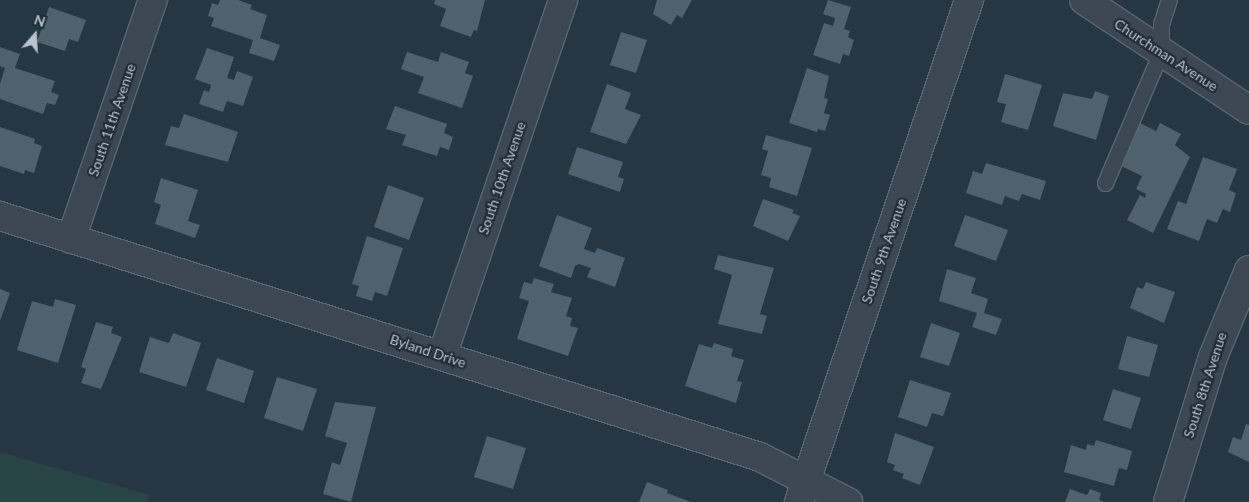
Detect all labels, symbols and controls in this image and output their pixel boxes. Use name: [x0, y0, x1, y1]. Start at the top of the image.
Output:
north arrow: [10, 10, 60, 60]
text: N: [32, 11, 48, 30]
street label: Churchman Avenue: [1111, 15, 1221, 95]
street label: South 11th Avenue: [85, 61, 139, 179]
street label: South 10th Avenue: [475, 119, 529, 237]
street label: South 9th Avenue: [858, 196, 910, 306]
street label: South 8th Avenue: [1180, 330, 1230, 440]
street label: Byland Drive: [388, 331, 468, 371]

